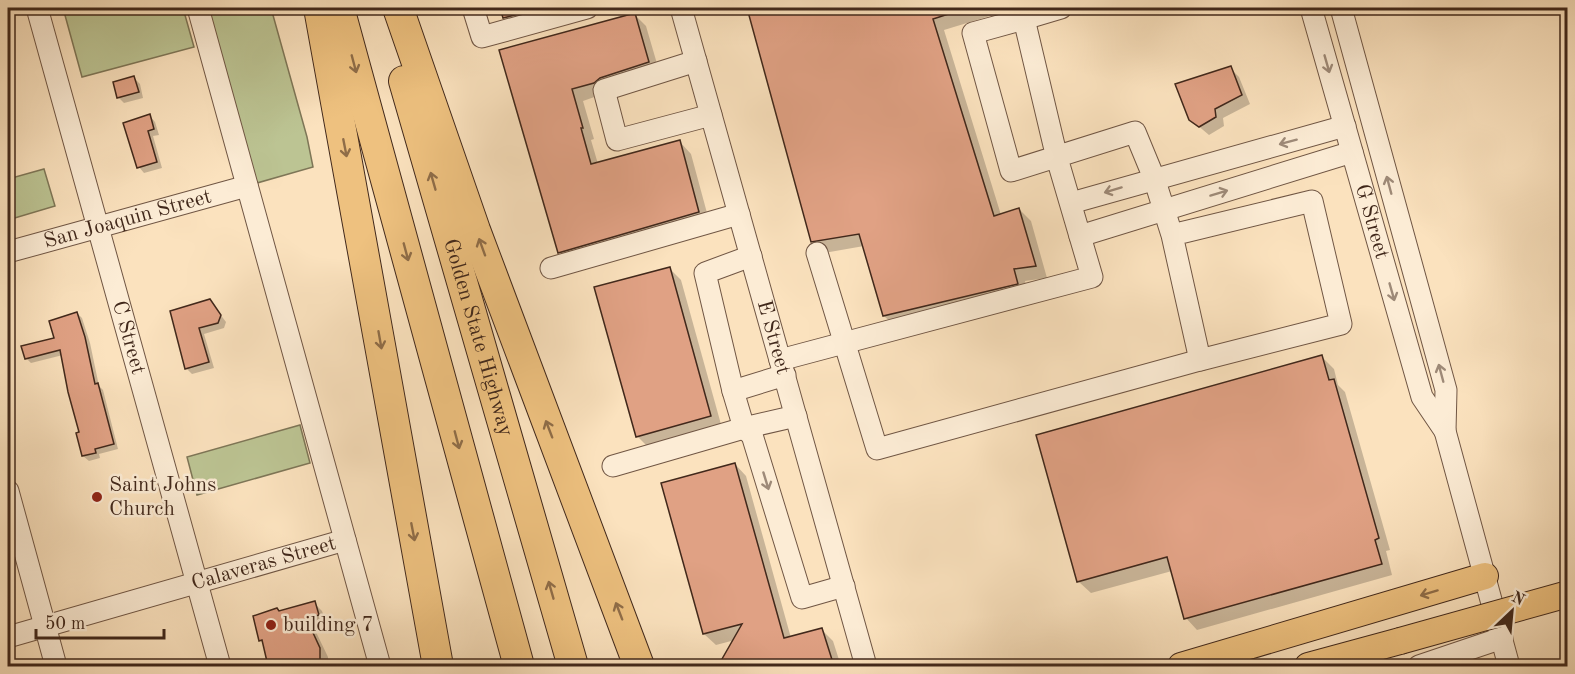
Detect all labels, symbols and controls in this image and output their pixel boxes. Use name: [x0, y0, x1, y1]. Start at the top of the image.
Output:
one-way arrow: [349, 54, 361, 73]
one-way arrow: [1322, 54, 1333, 73]
one-way arrow: [1279, 136, 1298, 148]
one-way arrow: [340, 137, 351, 157]
one-way arrow: [427, 172, 438, 191]
one-way arrow: [1383, 176, 1395, 195]
street label: G Street: [1351, 182, 1393, 261]
one-way arrow: [1104, 185, 1123, 196]
street label: San Joaquin Street: [41, 186, 214, 252]
one-way arrow: [1209, 187, 1228, 198]
street label: Golden State Highway: [440, 236, 517, 439]
one-way arrow: [475, 238, 486, 256]
one-way arrow: [401, 242, 412, 261]
one-way arrow: [1387, 282, 1398, 301]
street label: C Street: [108, 298, 149, 377]
street label: E Street: [753, 298, 794, 377]
one-way arrow: [375, 329, 386, 349]
one-way arrow: [1435, 364, 1446, 383]
one-way arrow: [543, 421, 554, 439]
one-way arrow: [452, 430, 464, 449]
one-way arrow: [761, 471, 772, 490]
place label: Saint Johns Church: [109, 475, 216, 520]
marker: Saint Johns Church: [90, 490, 104, 504]
one-way arrow: [408, 521, 419, 541]
street label: Calaveras Street: [189, 533, 338, 594]
one-way arrow: [544, 581, 556, 600]
north arrow: [1482, 581, 1542, 641]
one-way arrow: [1420, 588, 1439, 599]
text: N: [1509, 589, 1527, 610]
scale bar: [36, 602, 164, 640]
one-way arrow: [613, 603, 624, 621]
text: 50 m: [45, 615, 85, 633]
place label: building 7: [283, 615, 374, 636]
marker: building 7: [264, 618, 278, 632]

